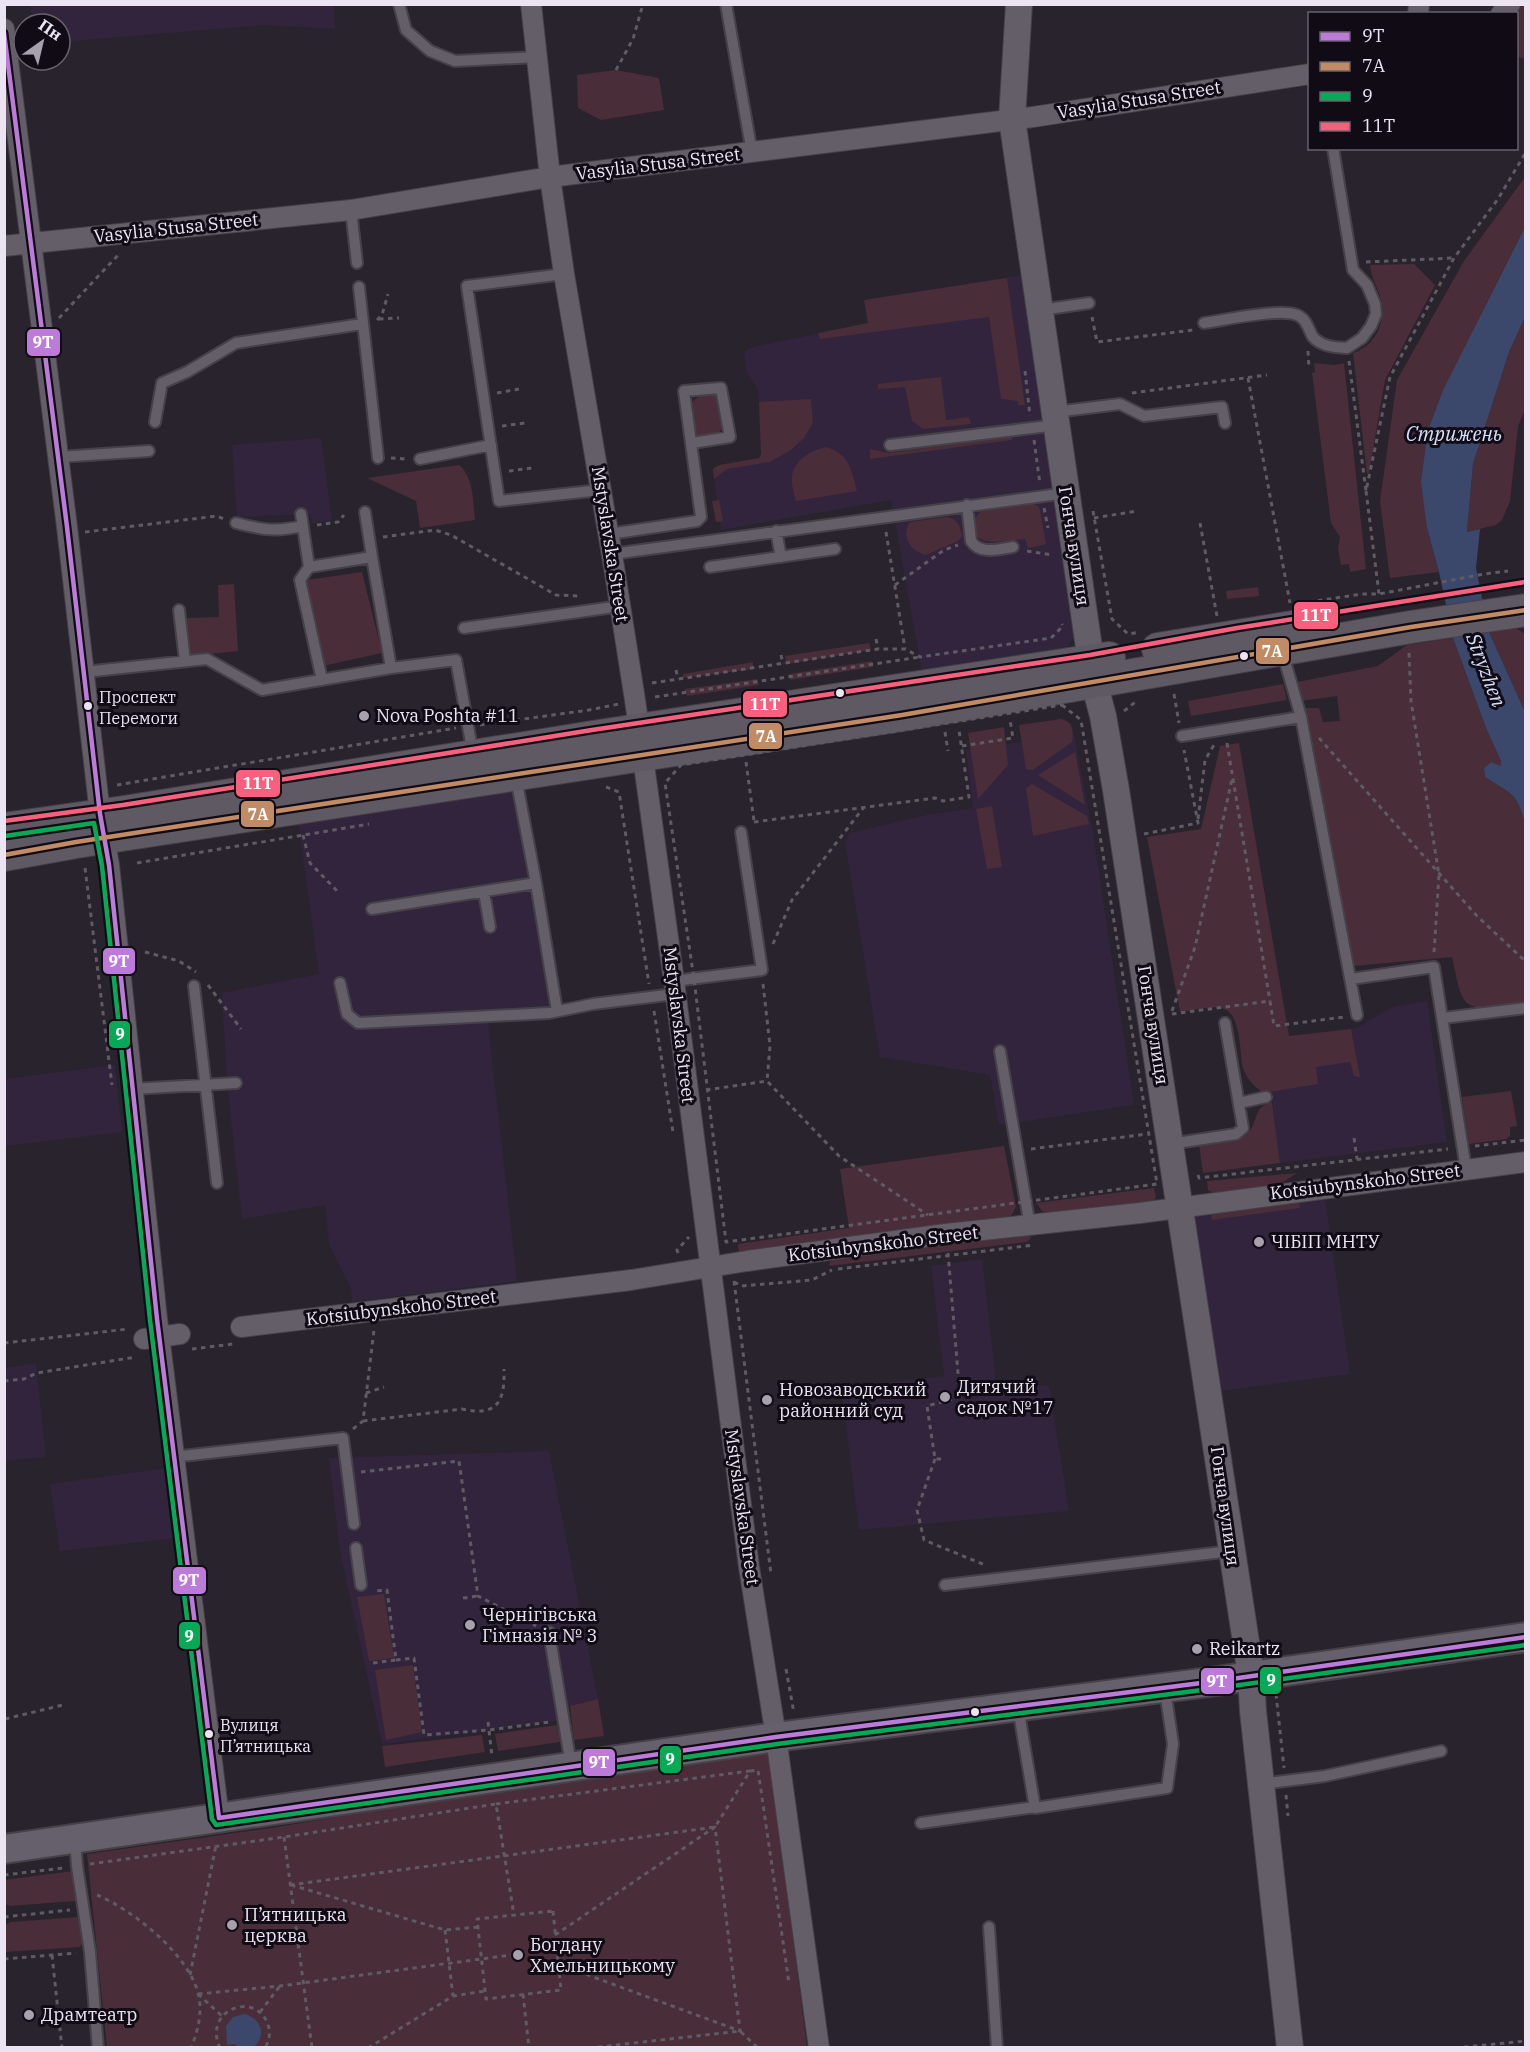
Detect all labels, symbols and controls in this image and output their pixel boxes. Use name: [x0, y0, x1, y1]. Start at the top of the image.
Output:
north arrow: [12, 12, 72, 72]
legend: [1308, 12, 1518, 150]
text: Пн: [35, 15, 66, 45]
text: 9Т: [1362, 24, 1385, 47]
text: 7А: [1362, 54, 1386, 77]
street label: Vasylia Stusa Street: [1055, 75, 1222, 124]
text: 9: [1362, 84, 1373, 107]
text: 11Т: [1362, 114, 1396, 137]
street label: Vasylia Stusa Street: [574, 142, 741, 185]
street label: Vasylia Stusa Street: [92, 207, 259, 248]
line badge: 9Т: [26, 328, 61, 357]
text: 9Т: [33, 332, 53, 352]
water label: Стрижень: [1406, 420, 1502, 447]
street label: Mstyslavska Street: [587, 464, 634, 623]
street label: Гонча вулиця: [1054, 485, 1095, 607]
line badge: 11Т: [1293, 601, 1339, 630]
text: 11Т: [1301, 605, 1331, 625]
water label: Stryzhen: [1460, 628, 1513, 711]
line badge: 7А: [1255, 637, 1290, 665]
text: 7А: [1262, 641, 1282, 661]
unlabelled marker: [1238, 650, 1250, 662]
place label: Проспект Перемоги: [99, 687, 178, 728]
unlabelled marker: [834, 687, 846, 699]
line badge: 11Т: [742, 690, 788, 718]
text: 11Т: [750, 694, 780, 714]
marker: Проспект Перемоги: [82, 700, 94, 712]
place label: Nova Poshta #11: [376, 704, 519, 727]
marker: Nova Poshta #11: [357, 709, 371, 723]
line badge: 7А: [748, 722, 783, 750]
text: 7А: [756, 726, 776, 746]
line badge: 11Т: [235, 769, 281, 798]
text: 11Т: [243, 773, 273, 793]
line badge: 7А: [240, 800, 275, 828]
text: 7А: [248, 804, 268, 824]
street label: Mstyslavska Street: [658, 945, 701, 1104]
line badge: 9Т: [102, 947, 136, 975]
text: 9Т: [109, 951, 129, 971]
street label: Гонча вулиця: [1133, 964, 1174, 1086]
line badge: 9: [108, 1020, 131, 1049]
text: 9: [115, 1024, 125, 1044]
street label: Kotsiubynskoho Street: [1268, 1158, 1461, 1205]
street label: Kotsiubynskoho Street: [786, 1220, 979, 1267]
place label: ЧІБІП МНТУ: [1271, 1230, 1380, 1253]
marker: ЧІБІП МНТУ: [1252, 1235, 1266, 1249]
street label: Kotsiubynskoho Street: [304, 1284, 497, 1331]
place label: Дитячий садок №17: [957, 1375, 1053, 1419]
place label: Новозаводський районний суд: [779, 1378, 927, 1422]
marker: Дитячий садок №17: [938, 1390, 952, 1404]
marker: Новозаводський районний суд: [760, 1393, 774, 1407]
street label: Mstyslavska Street: [720, 1427, 765, 1586]
street label: Гонча вулиця: [1206, 1445, 1245, 1567]
line badge: 9Т: [172, 1566, 207, 1595]
text: 9Т: [179, 1570, 199, 1590]
place label: Чернігівська Гімназія № 3: [482, 1603, 597, 1647]
marker: Чернігівська Гімназія № 3: [463, 1618, 477, 1632]
line badge: 9: [178, 1621, 201, 1650]
text: 9: [184, 1626, 194, 1646]
place label: Reikartz: [1209, 1637, 1280, 1660]
marker: Reikartz: [1190, 1642, 1204, 1656]
line badge: 9: [1259, 1666, 1282, 1695]
line badge: 9Т: [1200, 1667, 1235, 1695]
text: 9: [1266, 1670, 1276, 1690]
text: 9Т: [1207, 1671, 1227, 1691]
unlabelled marker: [969, 1706, 981, 1718]
place label: Вулиця П’ятницька: [220, 1715, 311, 1756]
marker: Вулиця П’ятницька: [203, 1728, 215, 1740]
line badge: 9: [659, 1745, 682, 1774]
line badge: 9Т: [582, 1748, 616, 1777]
text: 9: [665, 1749, 675, 1769]
text: 9Т: [589, 1752, 609, 1772]
place label: П’ятницька церква: [244, 1903, 347, 1947]
marker: П’ятницька церква: [225, 1918, 239, 1932]
place label: Богдану Хмельницькому: [530, 1933, 675, 1977]
marker: Богдану Хмельницькому: [511, 1948, 525, 1962]
place label: Драмтеатр: [41, 2003, 137, 2026]
marker: Драмтеатр: [22, 2008, 36, 2022]

